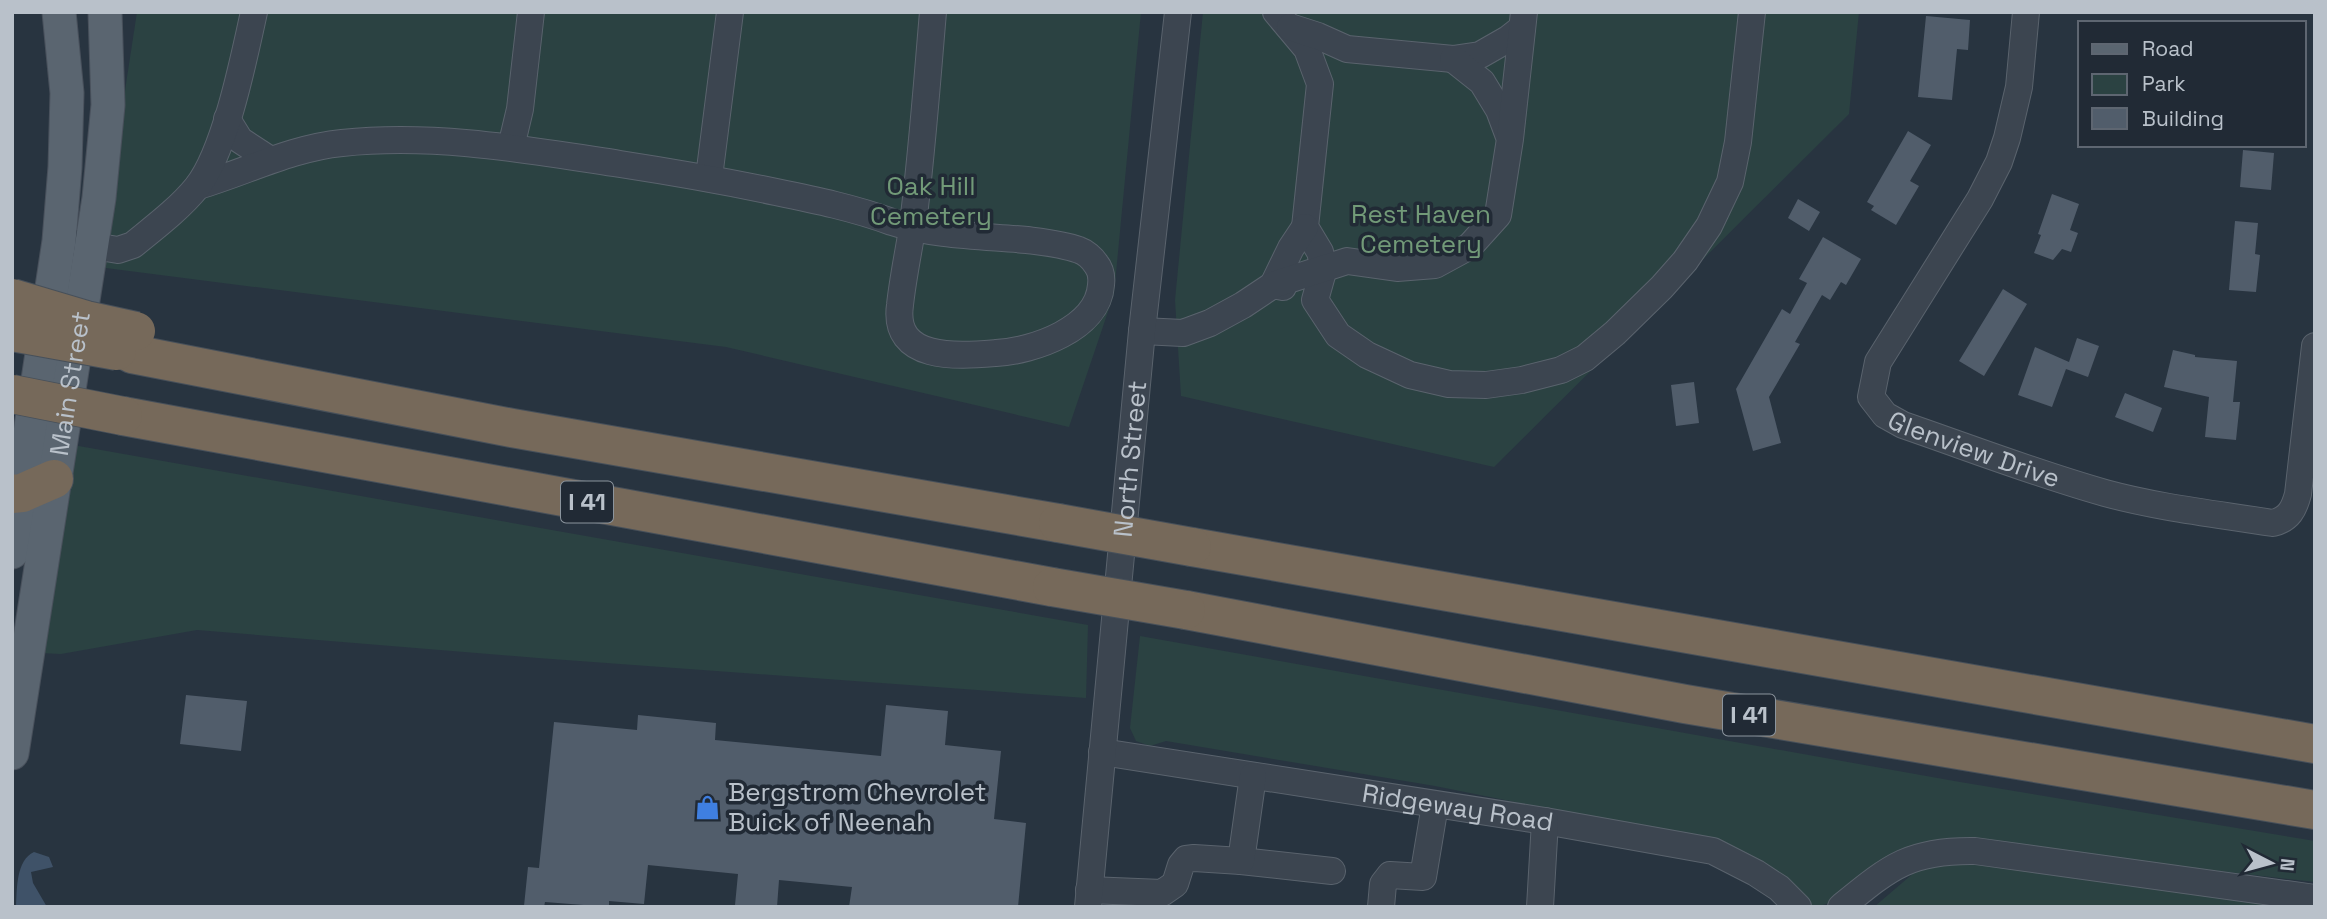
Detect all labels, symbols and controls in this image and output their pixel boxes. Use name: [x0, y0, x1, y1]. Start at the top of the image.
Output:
legend: [2078, 21, 2306, 147]
text: Road: [2142, 35, 2194, 62]
text: Park: [2142, 70, 2186, 97]
text: Building: [2142, 105, 2224, 132]
park label: Oak Hill Cemetery: [870, 169, 992, 233]
park label: Rest Haven Cemetery: [1351, 197, 1491, 261]
street label: Main Street: [42, 309, 98, 458]
street label: North Street: [1106, 379, 1154, 539]
street label: Glenview Drive: [1882, 403, 2064, 495]
road number: I 41: [561, 481, 613, 522]
road number: I 41: [1723, 694, 1775, 736]
place label: Bergstrom Chevrolet Buick of Neenah: [728, 775, 987, 839]
street label: Ridgeway Road: [1360, 776, 1556, 839]
shop icon: Bergstrom Chevrolet Buick of Neenah: [694, 793, 722, 821]
north arrow: [2236, 828, 2306, 898]
text: N: [2274, 857, 2301, 872]

